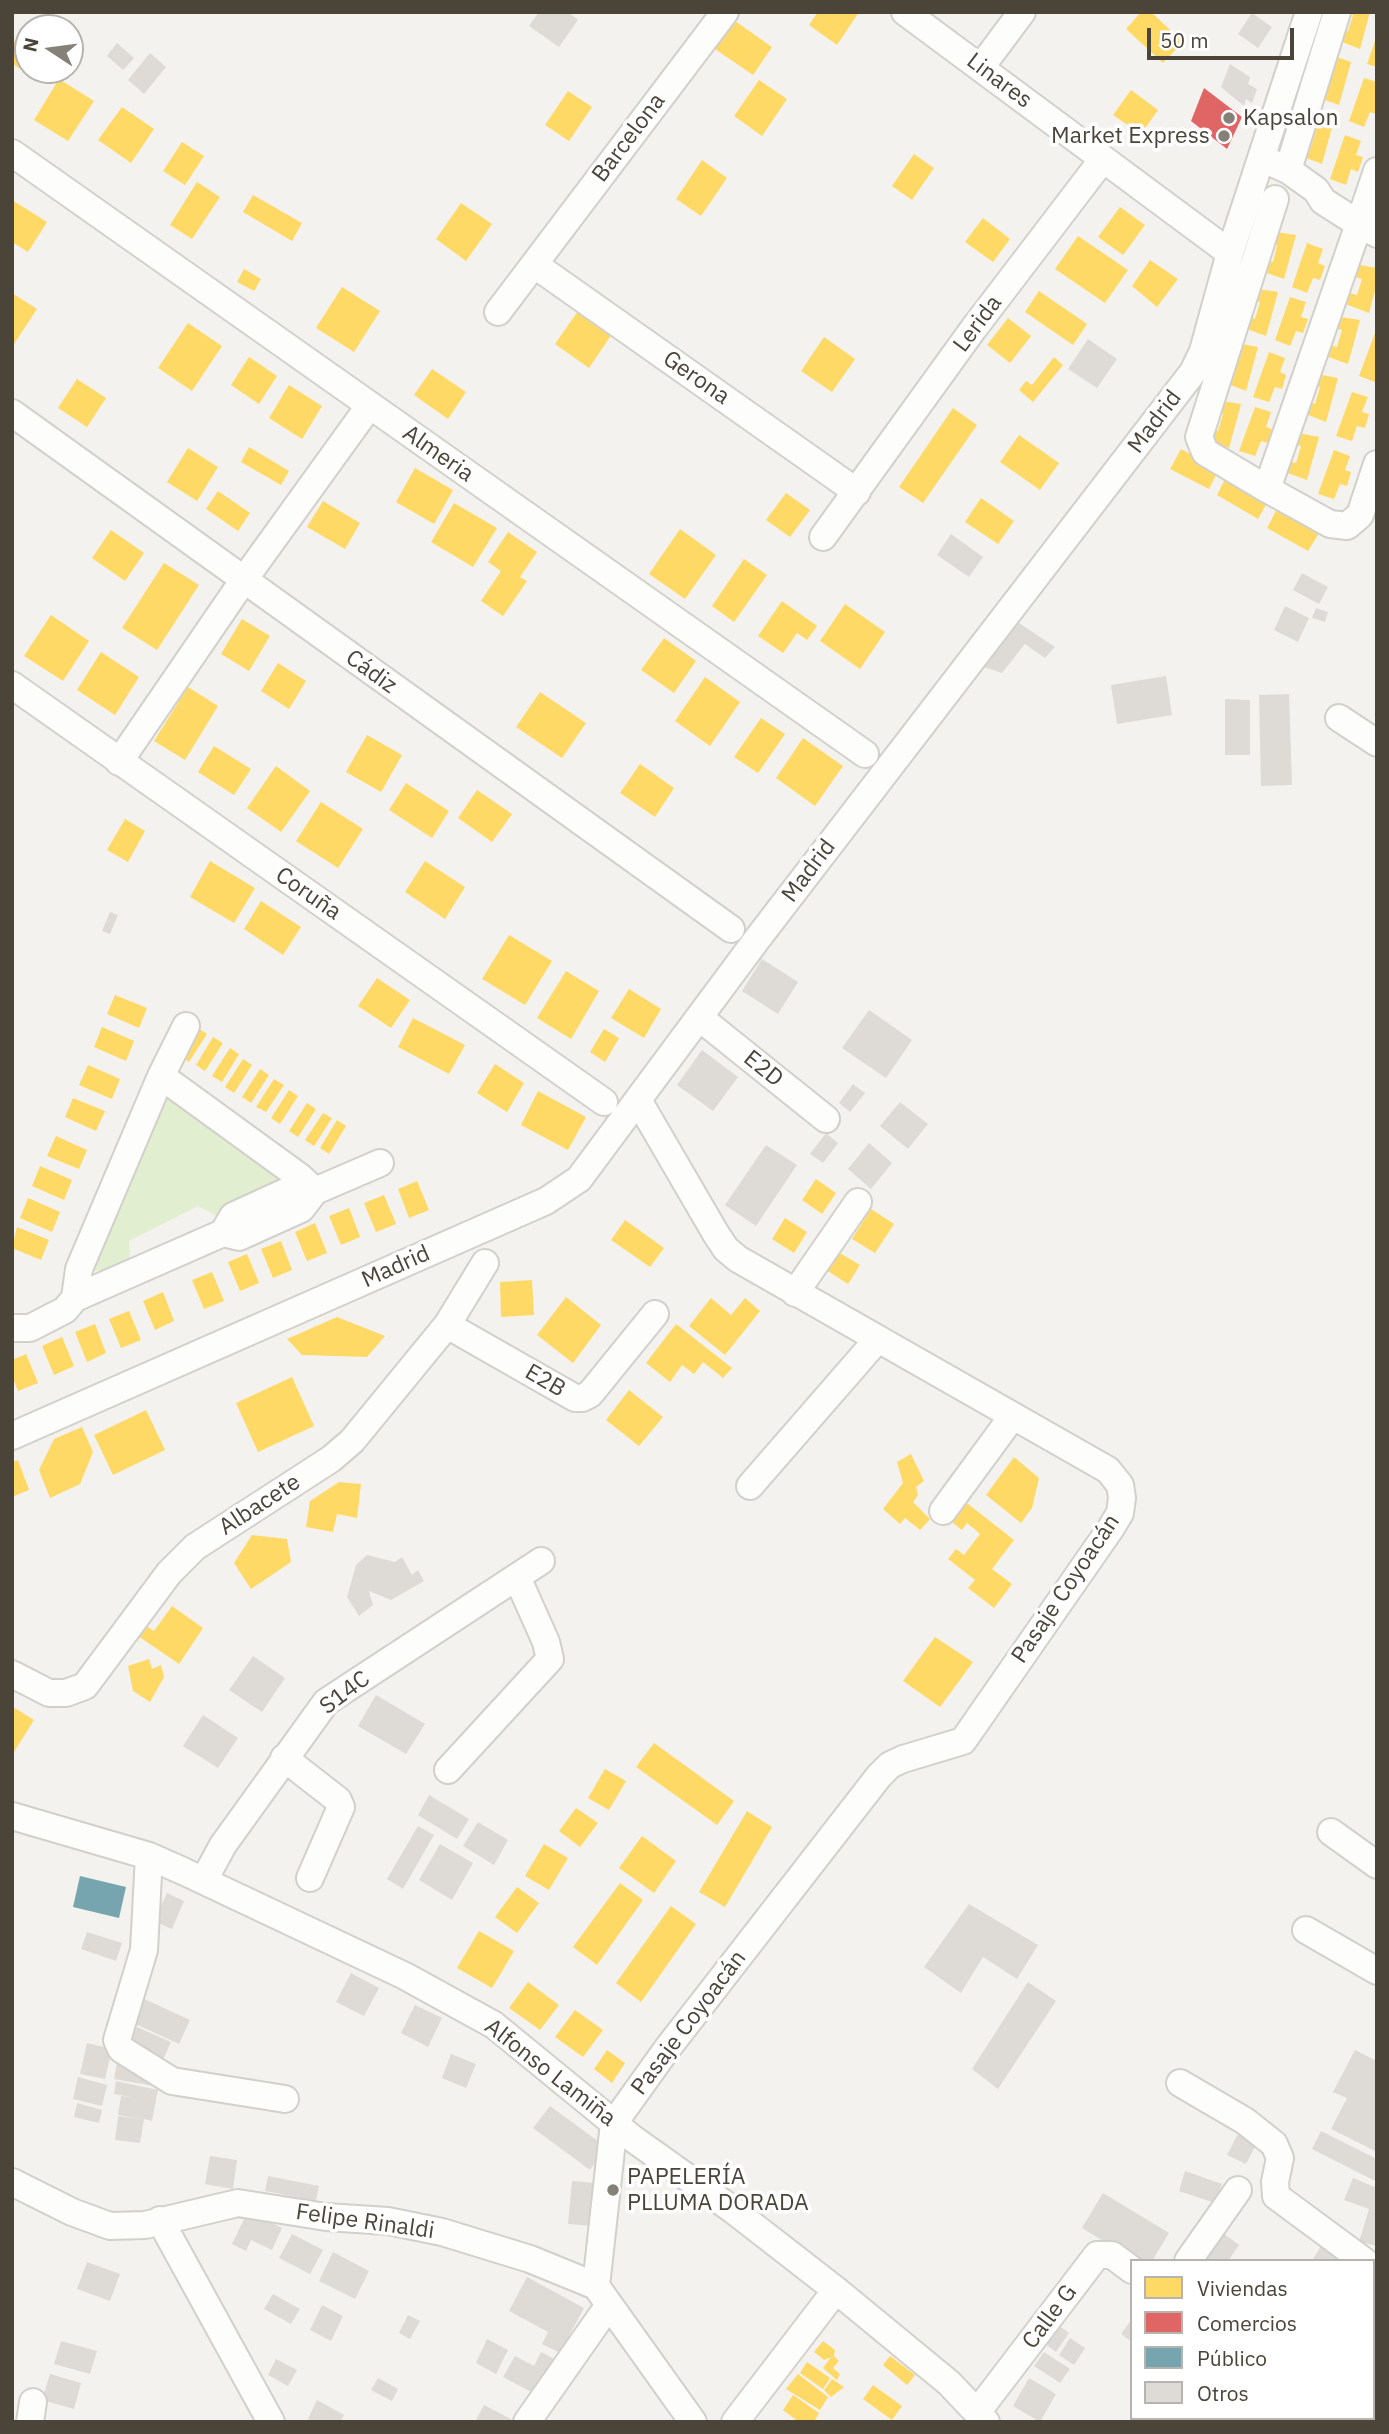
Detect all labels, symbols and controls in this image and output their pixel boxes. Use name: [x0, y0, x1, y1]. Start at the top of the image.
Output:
north arrow: [14, 14, 84, 84]
scale bar: [1151, 14, 1298, 58]
text: 50 m: [1160, 26, 1209, 54]
text: N: [17, 35, 44, 54]
street label: Linares: [961, 47, 1037, 115]
street label: Barcelona: [587, 88, 671, 188]
place label: Kapsalon: [1243, 104, 1339, 132]
marker: Kapsalon: [1221, 110, 1237, 126]
place label: Market Express: [1051, 122, 1210, 150]
marker: Market Express: [1216, 128, 1232, 144]
street label: Lerida: [948, 290, 1008, 358]
street label: Gerona: [657, 345, 735, 411]
street label: Madrid: [1122, 385, 1188, 459]
street label: Almeria: [397, 420, 479, 488]
street label: Cádiz: [340, 644, 402, 700]
street label: Madrid: [776, 834, 842, 908]
street label: Coruña: [270, 861, 346, 927]
street label: E2D: [738, 1045, 788, 1093]
street label: Madrid: [358, 1240, 434, 1294]
street label: E2B: [520, 1358, 570, 1404]
street label: Albacete: [214, 1469, 306, 1541]
street label: Pasaje Coyoacán: [1006, 1509, 1126, 1669]
street label: S14C: [315, 1665, 375, 1721]
street label: Pasaje Coyoacán: [626, 1945, 752, 2101]
street label: Alfonso Lamiña: [479, 2013, 621, 2133]
place label: PAPELERÍA PLLUMA DORADA: [627, 2163, 809, 2217]
marker: PAPELERÍA PLLUMA DORADA: [605, 2182, 621, 2198]
street label: Felipe Rinaldi: [294, 2199, 436, 2245]
legend: [1130, 2259, 1375, 2420]
text: Viviendas: [1197, 2274, 1288, 2302]
street label: Calle G: [1017, 2280, 1083, 2354]
text: Comercios: [1197, 2309, 1297, 2337]
text: Público: [1197, 2344, 1267, 2372]
text: Otros: [1197, 2379, 1249, 2407]

